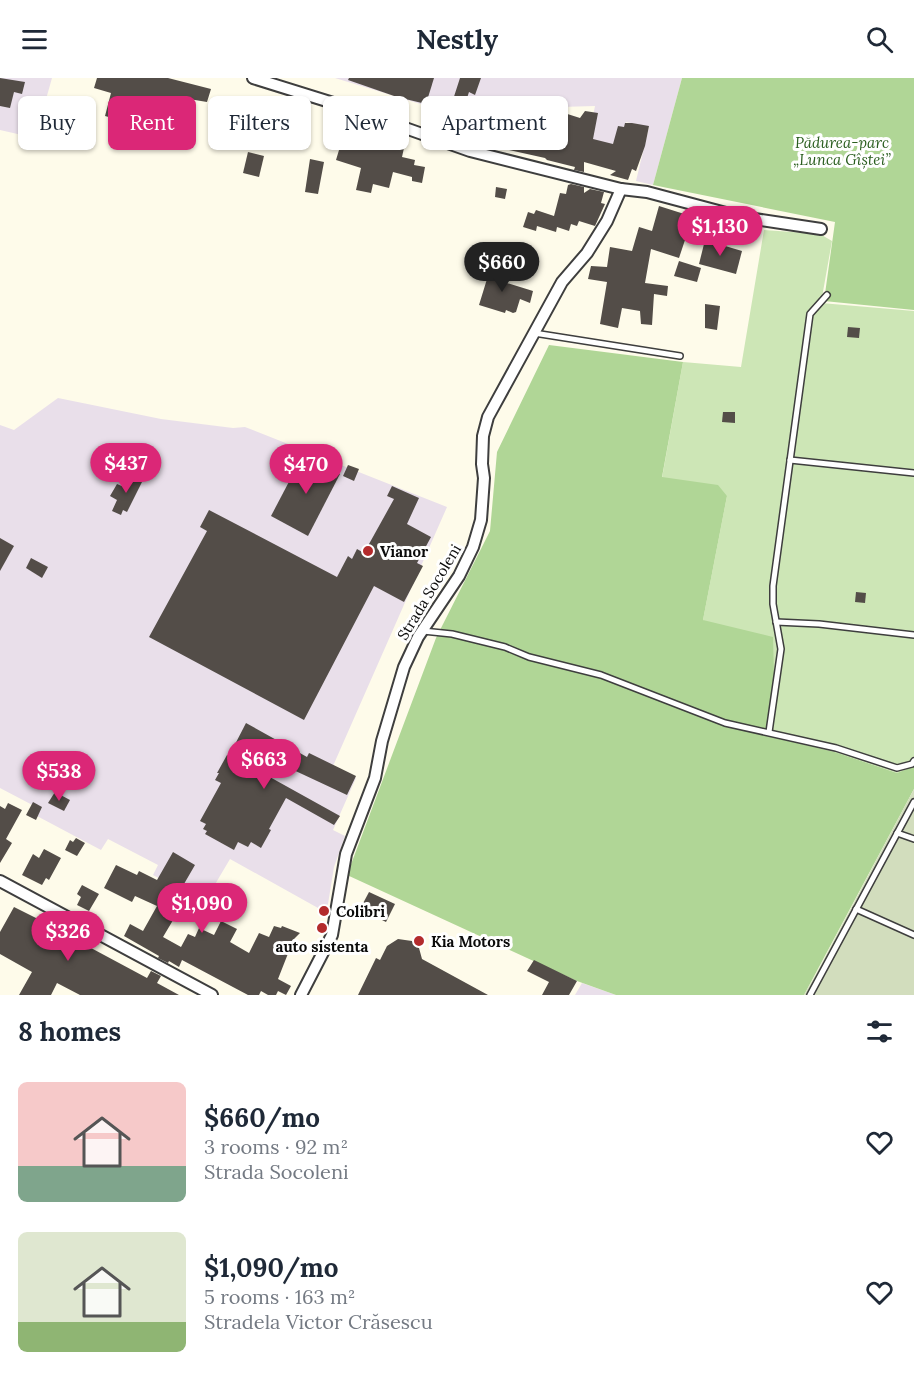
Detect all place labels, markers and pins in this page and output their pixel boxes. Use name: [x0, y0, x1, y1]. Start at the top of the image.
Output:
pin: $1,130: [671, 206, 769, 257]
pin: $660: [466, 242, 538, 293]
pin: $437: [90, 443, 162, 494]
pin: $470: [270, 444, 342, 495]
place label: Vianor: [380, 542, 429, 561]
marker: Vianor: [361, 544, 375, 558]
pin: $663: [228, 739, 300, 790]
pin: $538: [23, 751, 95, 802]
pin: $1,090: [153, 883, 251, 934]
place label: Colibri: [336, 902, 385, 921]
marker: Colibri: [317, 904, 331, 918]
pin: $326: [32, 911, 104, 962]
marker: auto sistenta: [315, 921, 329, 935]
place label: Kia Motors: [431, 932, 510, 951]
marker: Kia Motors: [412, 934, 426, 948]
place label: auto sistenta: [276, 937, 369, 956]

